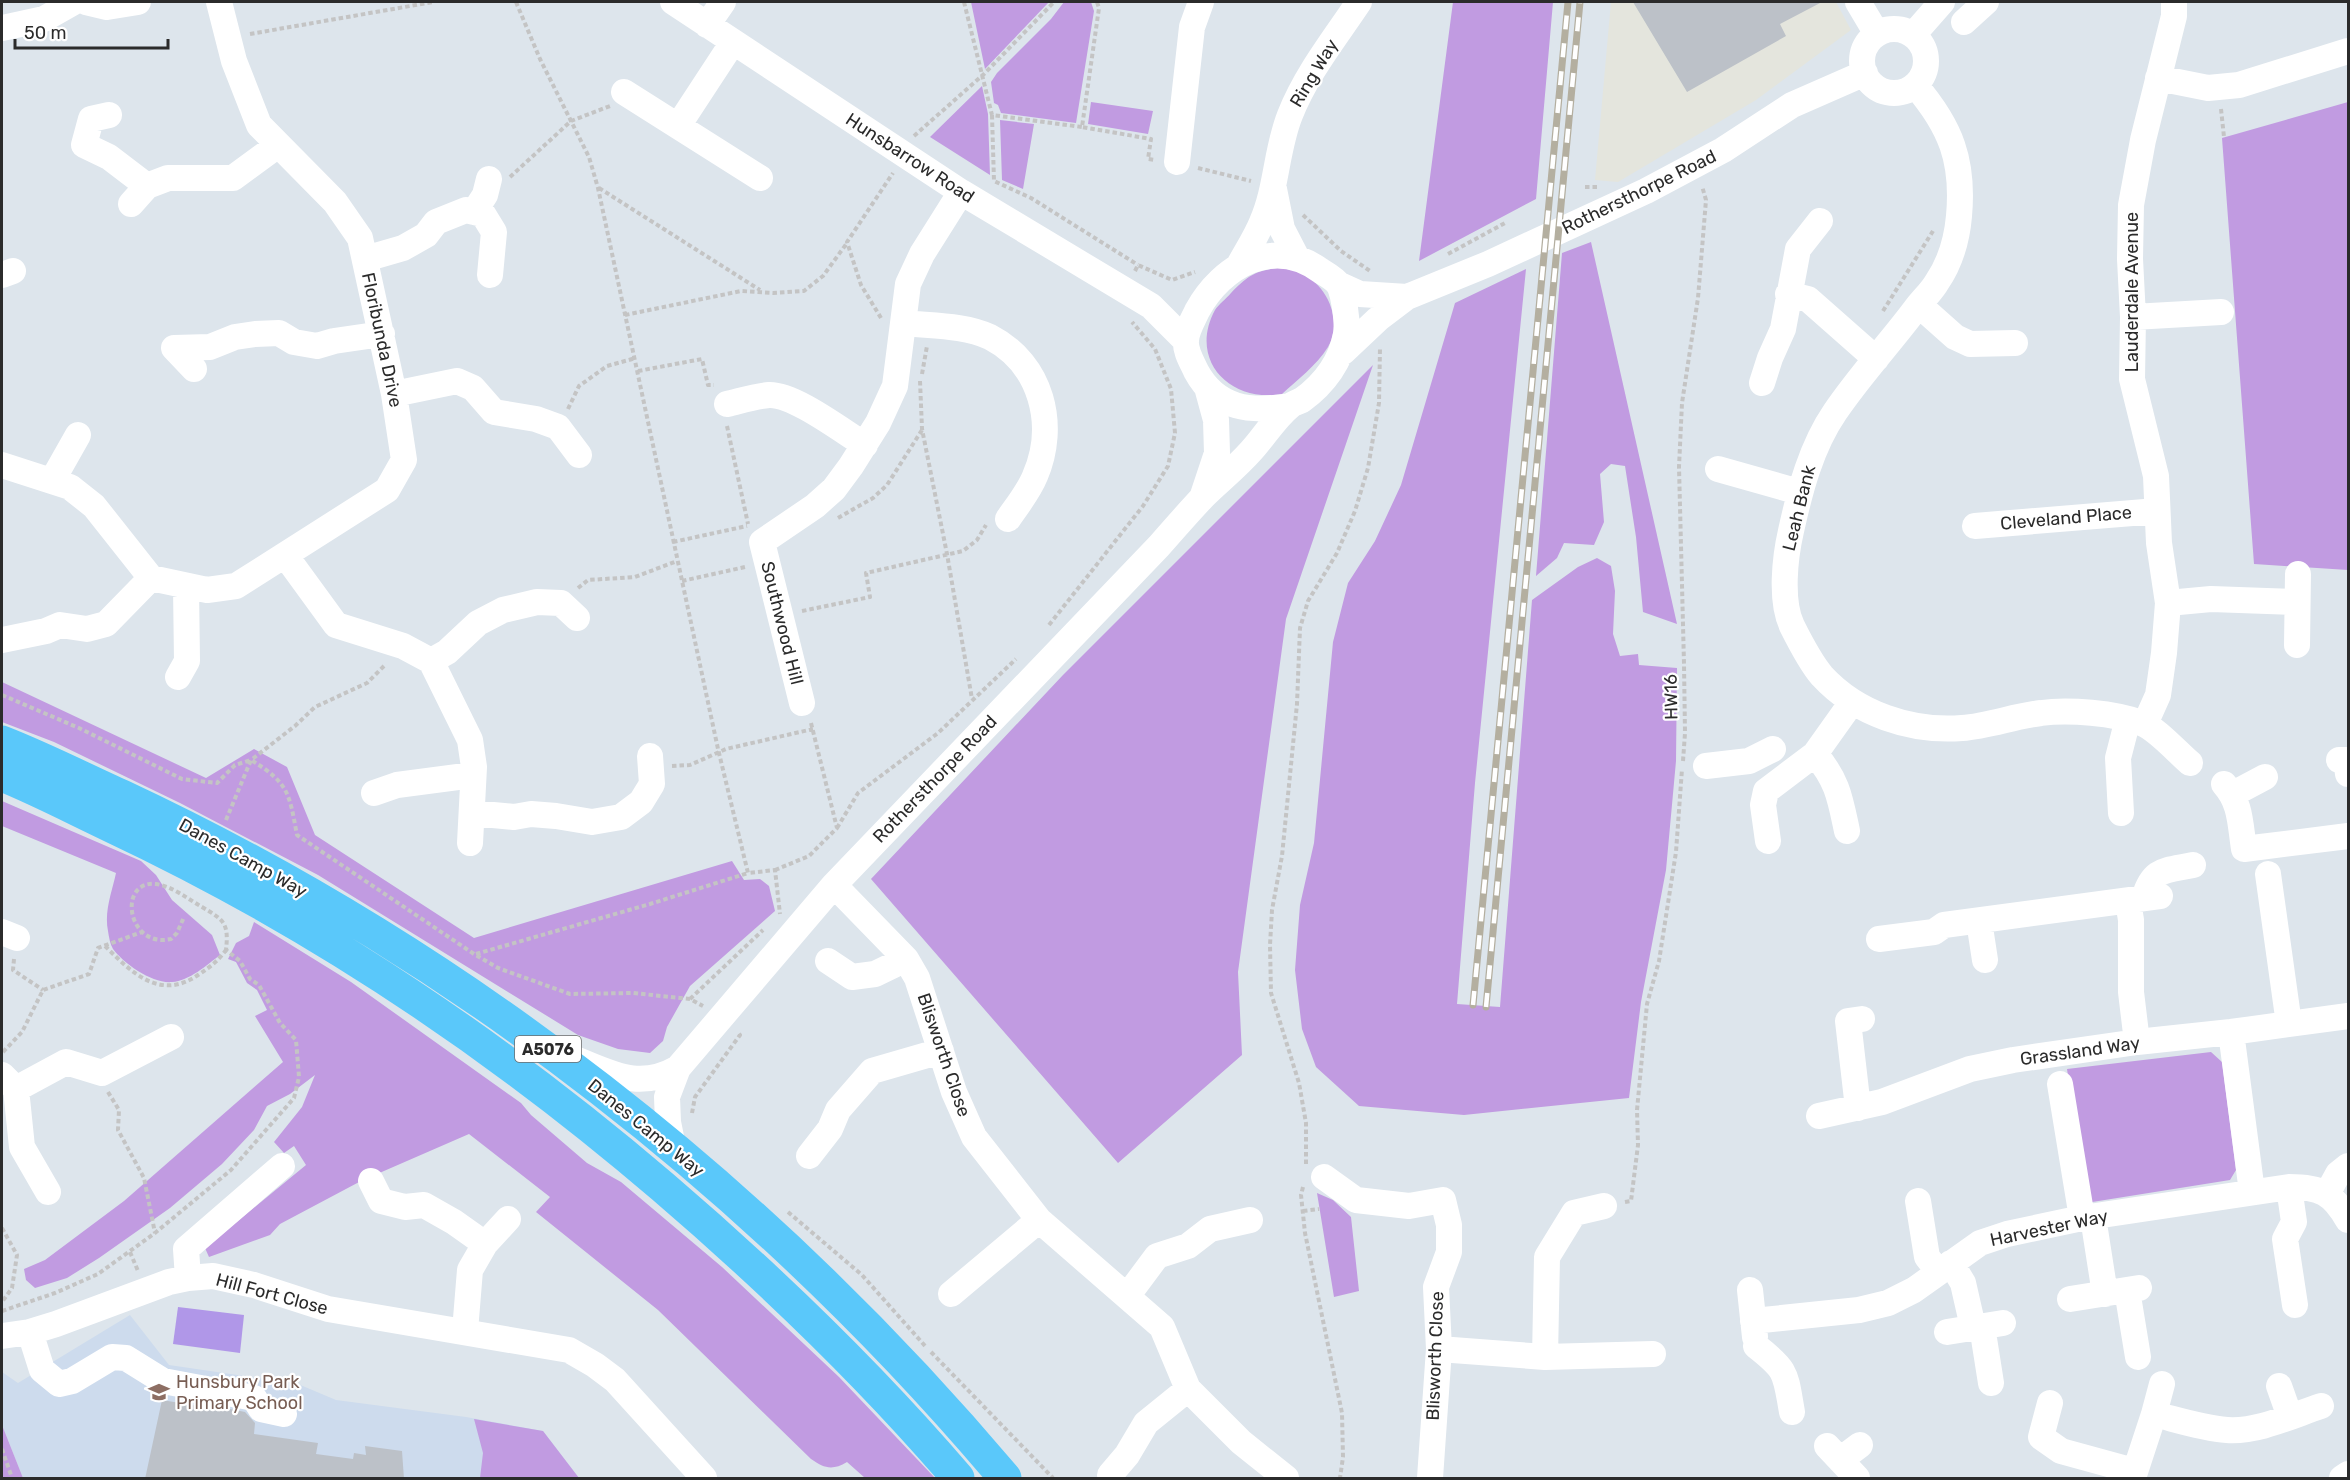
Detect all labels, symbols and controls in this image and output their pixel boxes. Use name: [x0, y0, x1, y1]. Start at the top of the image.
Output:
scale bar: [15, 12, 168, 50]
text: 50 m: [24, 22, 67, 44]
street label: Ring Way: [1285, 35, 1343, 111]
street label: Hunsbarrow Road: [841, 108, 979, 208]
street label: Rothersthorpe Road: [1558, 145, 1720, 239]
street label: Lauderdale Avenue: [2121, 212, 2143, 372]
street label: Floribunda Drive: [357, 271, 407, 409]
street label: Leah Bank: [1778, 462, 1820, 553]
street label: Cleveland Place: [1999, 501, 2133, 535]
street label: Southwood Hill: [756, 559, 808, 687]
street label: HW16: [1660, 674, 1682, 720]
street label: Rothersthorpe Road: [868, 711, 1002, 847]
street label: Danes Camp Way: [175, 814, 311, 902]
street label: Blisworth Close: [913, 990, 975, 1120]
street label: Grassland Way: [2019, 1032, 2141, 1070]
road number: A5076: [515, 1036, 581, 1062]
street label: Danes Camp Way: [583, 1074, 709, 1182]
street label: Harvester Way: [1988, 1205, 2110, 1251]
street label: Hill Fort Close: [213, 1268, 331, 1320]
street label: Blisworth Close: [1422, 1291, 1448, 1421]
place label: Hunsbury Park Primary School: [176, 1371, 303, 1414]
school or university icon: Hunsbury Park Primary School: [147, 1380, 171, 1404]

